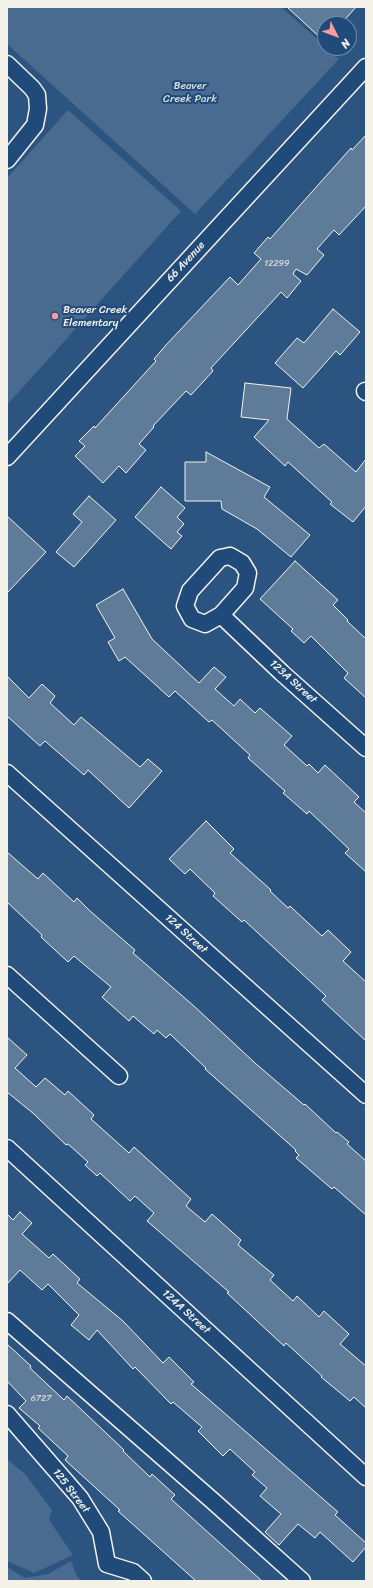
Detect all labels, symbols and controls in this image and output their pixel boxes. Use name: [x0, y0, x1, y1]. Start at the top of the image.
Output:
north arrow: [317, 16, 357, 56]
text: N: [336, 35, 355, 53]
park label: Beaver Creek Park: [163, 79, 217, 105]
street label: 66 Avenue: [164, 239, 208, 285]
house number: 12299: [264, 259, 290, 269]
place label: Beaver Creek Elementary: [63, 303, 127, 329]
marker: Beaver Creek Elementary: [50, 311, 60, 321]
street label: 123A Street: [267, 657, 319, 707]
street label: 124 Street: [162, 911, 210, 957]
street label: 124A Street: [159, 1287, 213, 1337]
house number: 6727: [31, 1394, 51, 1404]
street label: 125 Street: [50, 1466, 92, 1516]

